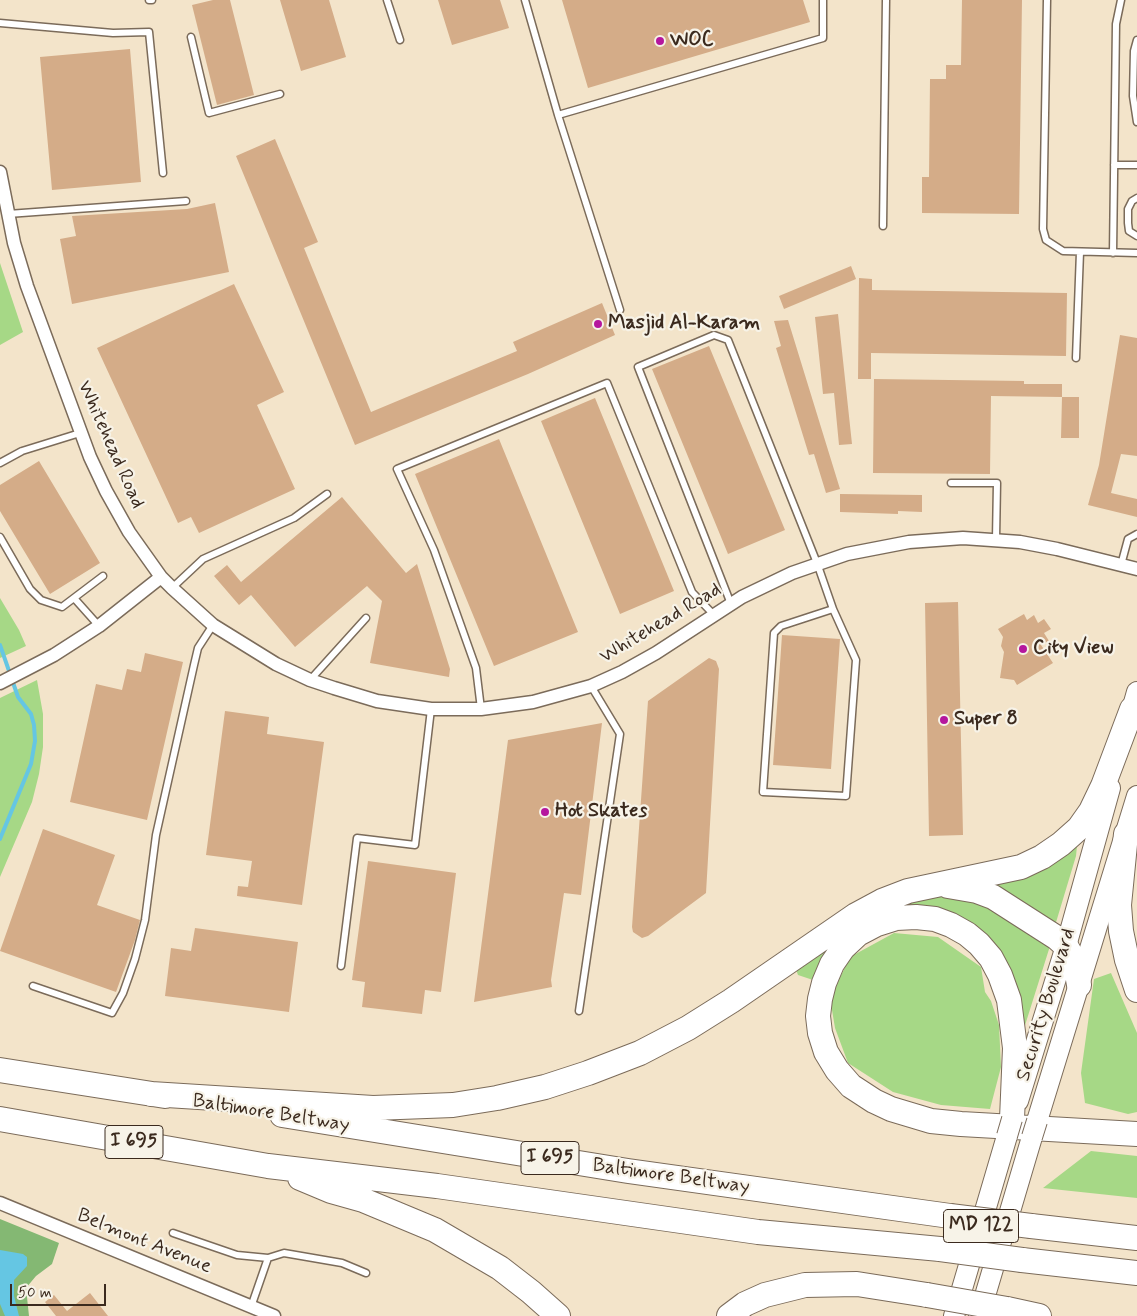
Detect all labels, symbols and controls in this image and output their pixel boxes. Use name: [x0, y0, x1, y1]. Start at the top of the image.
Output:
place label: WOC: [670, 29, 713, 53]
marker: WOC: [654, 35, 666, 47]
place label: Masjid Al-Karam: [608, 312, 760, 336]
marker: Masjid Al-Karam: [592, 318, 604, 330]
street label: Whitehead Road: [71, 377, 149, 513]
street label: Whitehead Road: [596, 578, 726, 670]
place label: City View: [1033, 637, 1113, 661]
marker: City View: [1017, 643, 1029, 655]
place label: Super 8: [954, 708, 1018, 732]
marker: Super 8: [938, 714, 950, 726]
place label: Hot Skates: [555, 800, 647, 824]
marker: Hot Skates: [539, 806, 551, 818]
street label: Security Boulevard: [1012, 926, 1082, 1084]
street label: Baltimore Beltway: [191, 1090, 351, 1138]
road number: I 695: [105, 1126, 163, 1158]
road number: I 695: [521, 1142, 579, 1174]
street label: Baltimore Beltway: [591, 1154, 751, 1200]
street label: Belmont Avenue: [73, 1204, 215, 1280]
road number: MD 122: [944, 1210, 1018, 1242]
scale bar: [12, 1274, 109, 1306]
text: 50 m: [18, 1283, 52, 1303]

